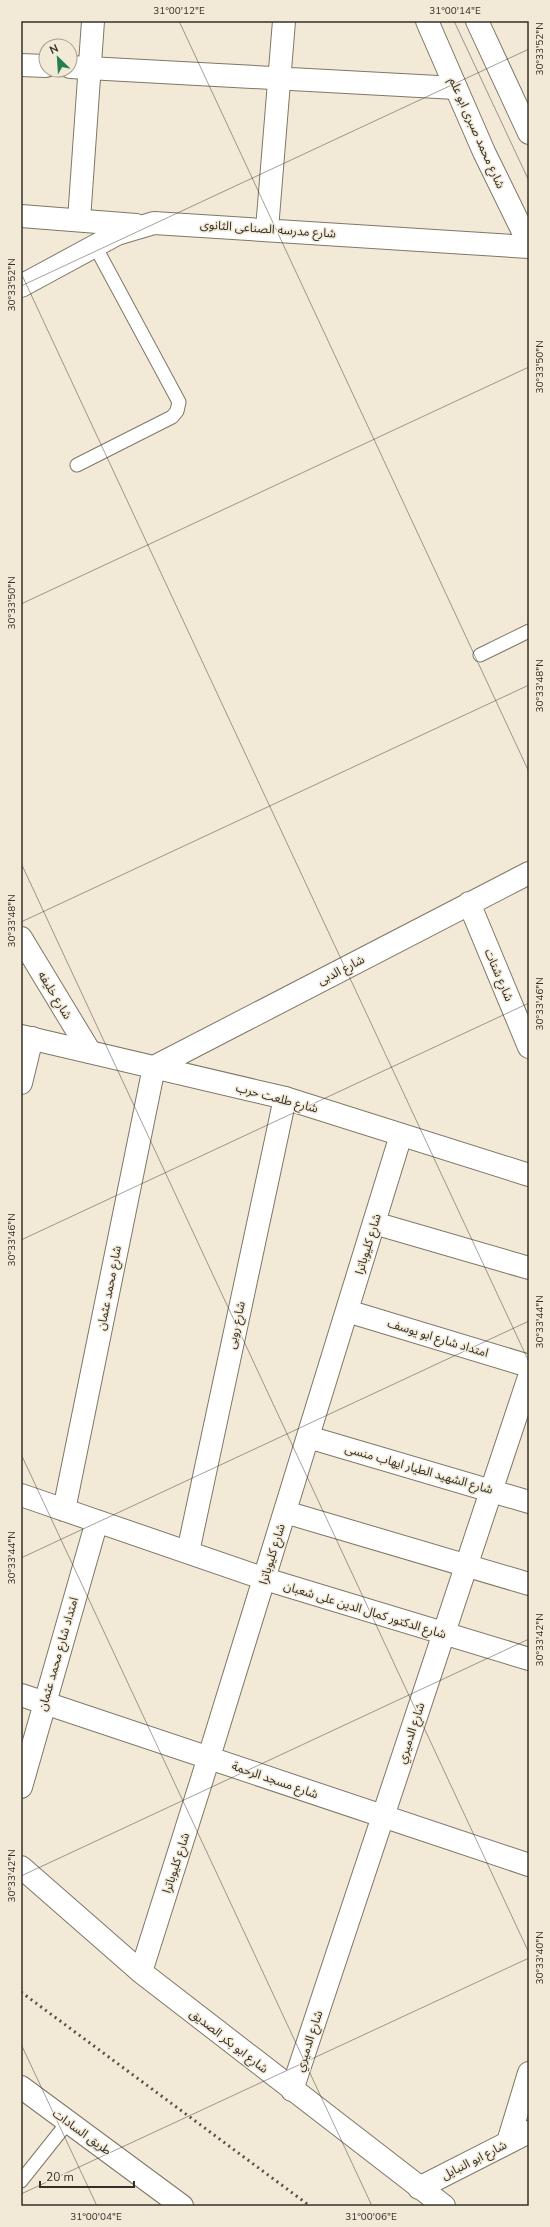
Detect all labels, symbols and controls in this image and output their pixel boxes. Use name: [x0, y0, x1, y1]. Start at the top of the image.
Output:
text: 31°00'12"E: [153, 4, 205, 18]
text: 31°00'14"E: [429, 4, 481, 18]
text: 30°33'52"N: [533, 22, 547, 76]
north arrow: [38, 38, 78, 78]
text: N: [47, 41, 61, 58]
street label: شارع محمد صبرى ابو علم: [444, 75, 509, 191]
street label: شارع مدرسه الصناعى الثانوى: [199, 216, 337, 243]
text: 30°33'52"N: [5, 258, 19, 312]
text: 30°33'50"N: [533, 340, 547, 394]
text: 30°33'50"N: [5, 576, 19, 630]
text: 30°33'48"N: [533, 659, 547, 713]
text: 30°33'48"N: [5, 894, 19, 948]
street label: شارع شتات: [480, 946, 517, 1004]
street label: شارع الدبى: [315, 951, 368, 990]
street label: شارع خليفه: [34, 968, 76, 1023]
text: 30°33'46"N: [533, 977, 547, 1031]
street label: شارع طلعت حرب: [234, 1079, 320, 1118]
street label: شارع كليوباترا: [351, 1212, 386, 1277]
text: 30°33'46"N: [5, 1213, 19, 1267]
street label: شارع محمد عثمان: [93, 1244, 126, 1332]
text: 30°33'44"N: [533, 1295, 547, 1349]
street label: شارع روبى: [223, 1300, 250, 1350]
street label: امتداد شارع ابو يوسف: [385, 1315, 491, 1362]
street label: شارع الشهيد الطيار ايهاب منسى: [343, 1440, 495, 1499]
street label: شارع كليوباترا: [255, 1522, 290, 1587]
text: 30°33'44"N: [5, 1531, 19, 1585]
street label: شارع الدكتور كمال الدين على شعبان: [282, 1578, 448, 1643]
street label: امتداد شارع محمد عثمان: [34, 1595, 83, 1713]
text: 30°33'42"N: [533, 1613, 547, 1667]
street label: شارع الدميري: [394, 1700, 430, 1766]
street label: شارع مسجد الرحمة: [229, 1758, 320, 1803]
street label: شارع كليوباترا: [159, 1831, 194, 1896]
text: 30°33'42"N: [5, 1849, 19, 1903]
text: 30°33'40"N: [533, 1931, 547, 1985]
street label: شارع ابو بكر الصديق: [186, 2005, 272, 2077]
street label: شارع الدميري: [292, 2008, 328, 2074]
street label: طريق السادات: [49, 2105, 115, 2159]
street label: شارع ابو النبايل: [439, 2137, 510, 2184]
scale bar: [40, 2163, 134, 2189]
text: 20 m: [46, 2169, 74, 2185]
text: 31°00'04"E: [70, 2210, 122, 2224]
text: 31°00'06"E: [345, 2210, 397, 2224]

